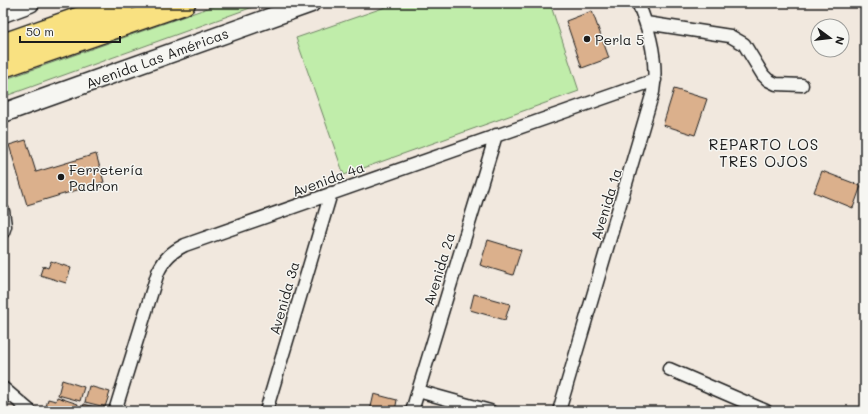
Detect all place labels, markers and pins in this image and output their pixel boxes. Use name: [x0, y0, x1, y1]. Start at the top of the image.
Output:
place label: Perla 5: [595, 30, 644, 49]
marker: Perla 5: [582, 34, 592, 44]
place label: Ferretería Padron: [69, 160, 143, 195]
marker: Ferretería Padron: [56, 172, 66, 182]

